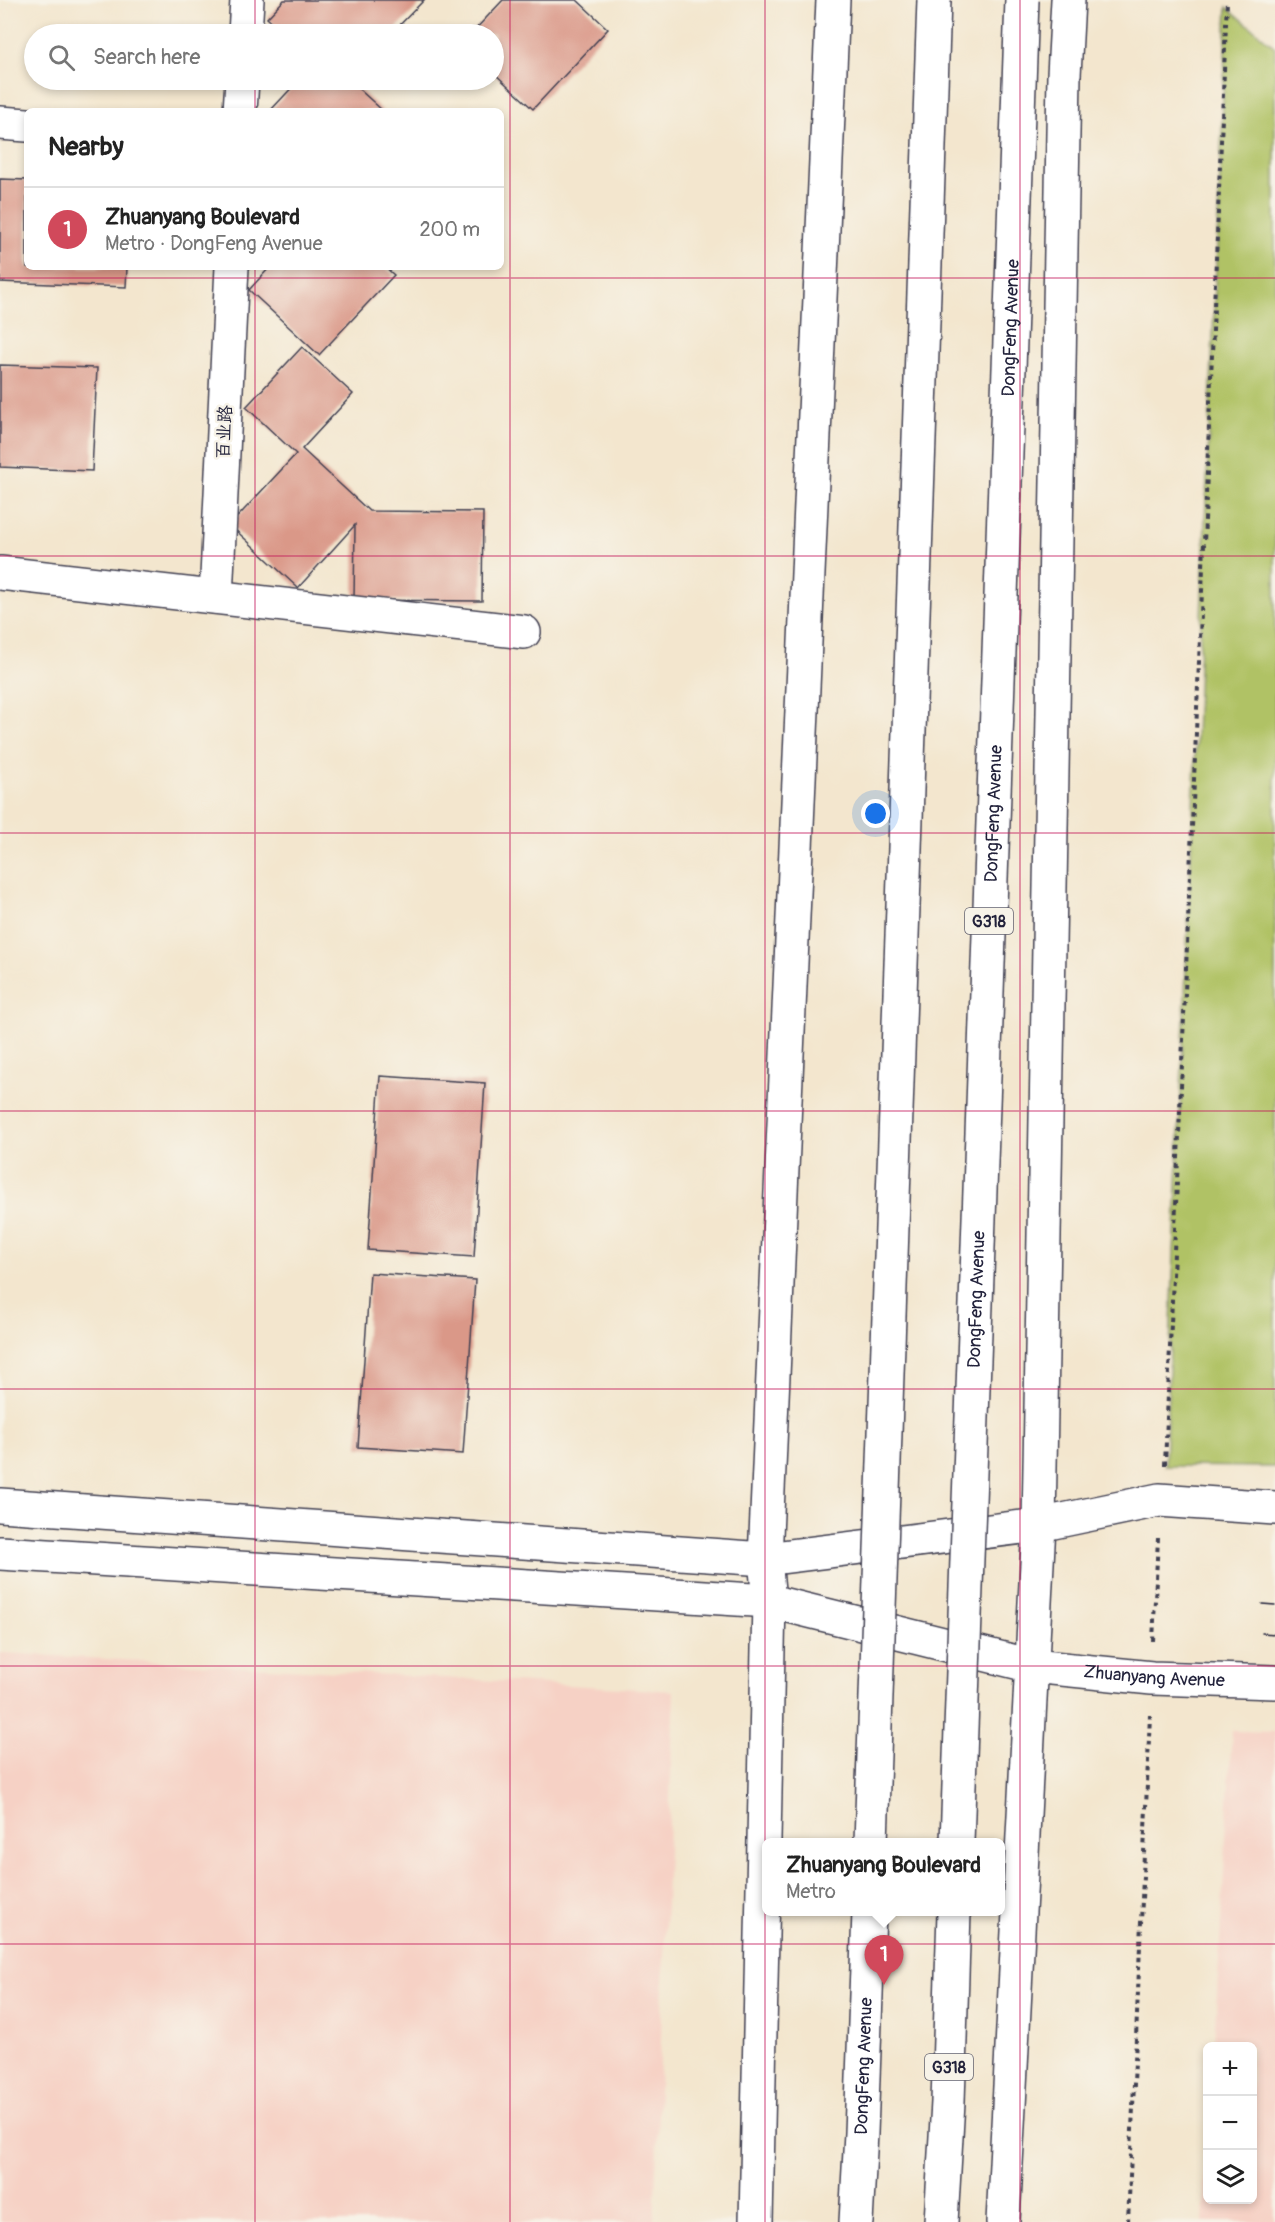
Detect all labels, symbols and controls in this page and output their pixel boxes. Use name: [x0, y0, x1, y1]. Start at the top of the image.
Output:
search box: [24, 24, 504, 90]
icon: search: [45, 41, 78, 74]
text: Search here: [93, 43, 200, 71]
text: Nearby: [48, 131, 124, 163]
text: Zhuanyang Boulevard: [105, 203, 300, 231]
text: 1: [64, 217, 71, 242]
text: 200 m: [419, 217, 480, 242]
text: Metro · DongFeng Avenue: [105, 231, 323, 256]
street label: DongFeng Avenue: [997, 259, 1025, 397]
street label: 百业路: [212, 404, 237, 460]
street label: DongFeng Avenue: [980, 744, 1008, 883]
your location: [861, 799, 890, 828]
road number: G318: [965, 908, 1013, 934]
street label: DongFeng Avenue: [963, 1230, 991, 1368]
street label: Zhuanyang Avenue: [1082, 1660, 1225, 1692]
popup: [762, 1838, 1005, 1916]
text: Zhuanyang Boulevard: [786, 1851, 981, 1879]
text: Metro: [786, 1879, 836, 1904]
pin: 1: [864, 1936, 904, 1985]
street label: DongFeng Avenue: [850, 1997, 878, 2135]
map controls: [1203, 2042, 1257, 2204]
button: +: [1203, 2042, 1257, 2096]
road number: G318: [925, 2054, 973, 2080]
button: −: [1203, 2096, 1257, 2150]
button: layers: [1203, 2150, 1257, 2204]

